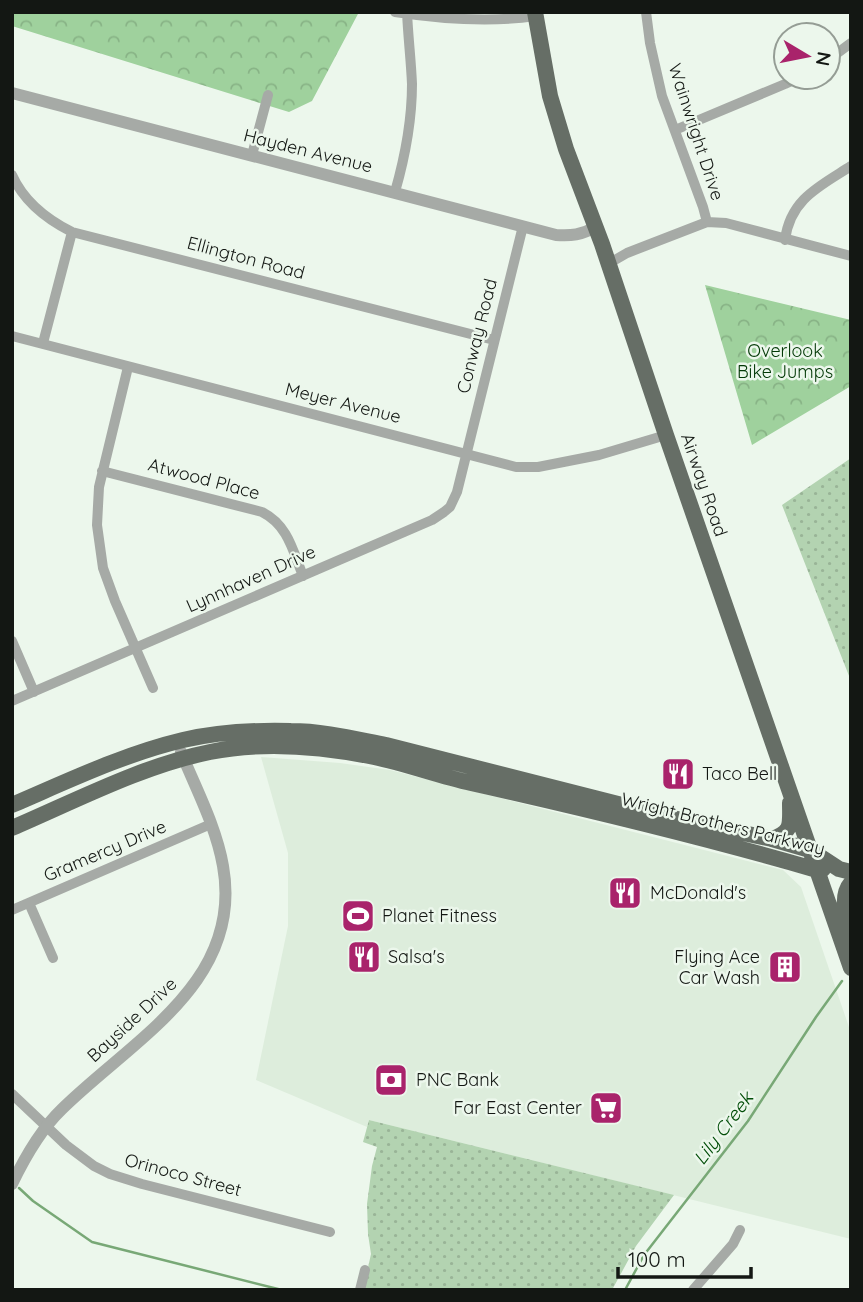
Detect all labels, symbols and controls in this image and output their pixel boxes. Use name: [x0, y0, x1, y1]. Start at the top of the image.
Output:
north arrow: [772, 21, 842, 91]
text: N: [811, 50, 837, 68]
street label: Wainwright Drive: [664, 61, 729, 203]
street label: Hayden Avenue: [241, 123, 375, 178]
street label: Ellington Road: [185, 231, 307, 284]
street label: Conway Road: [451, 276, 502, 396]
park label: Overlook Bike Jumps: [737, 339, 833, 383]
street label: Meyer Avenue: [283, 377, 403, 428]
street label: Airway Road: [676, 430, 733, 539]
street label: Atwood Place: [146, 453, 263, 504]
street label: Lynnhaven Drive: [182, 540, 319, 617]
restaurant icon: Taco Bell: [659, 755, 697, 793]
place label: Taco Bell: [702, 762, 777, 785]
street label: Wright Brothers Parkway: [619, 787, 827, 860]
street label: Gramercy Drive: [40, 814, 170, 887]
restaurant icon: McDonald's: [606, 874, 644, 912]
place label: McDonald's: [650, 881, 746, 904]
sports icon: Planet Fitness: [339, 897, 377, 935]
place label: Planet Fitness: [382, 904, 497, 927]
restaurant icon: Salsa's: [345, 938, 383, 976]
place label: Salsa's: [388, 945, 445, 968]
place label: Flying Ace Car Wash: [674, 945, 760, 989]
building icon: Flying Ace Car Wash: [766, 948, 804, 986]
street label: Bayside Drive: [82, 972, 181, 1067]
bank icon: PNC Bank: [372, 1061, 410, 1099]
place label: PNC Bank: [416, 1068, 499, 1091]
water label: Lily Creek: [688, 1085, 759, 1169]
supermarket icon: Far East Center: [587, 1089, 625, 1127]
place label: Far East Center: [453, 1096, 582, 1119]
street label: Orinoco Street: [122, 1148, 244, 1201]
scale bar: [618, 1236, 751, 1280]
text: 100 m: [628, 1246, 686, 1272]

